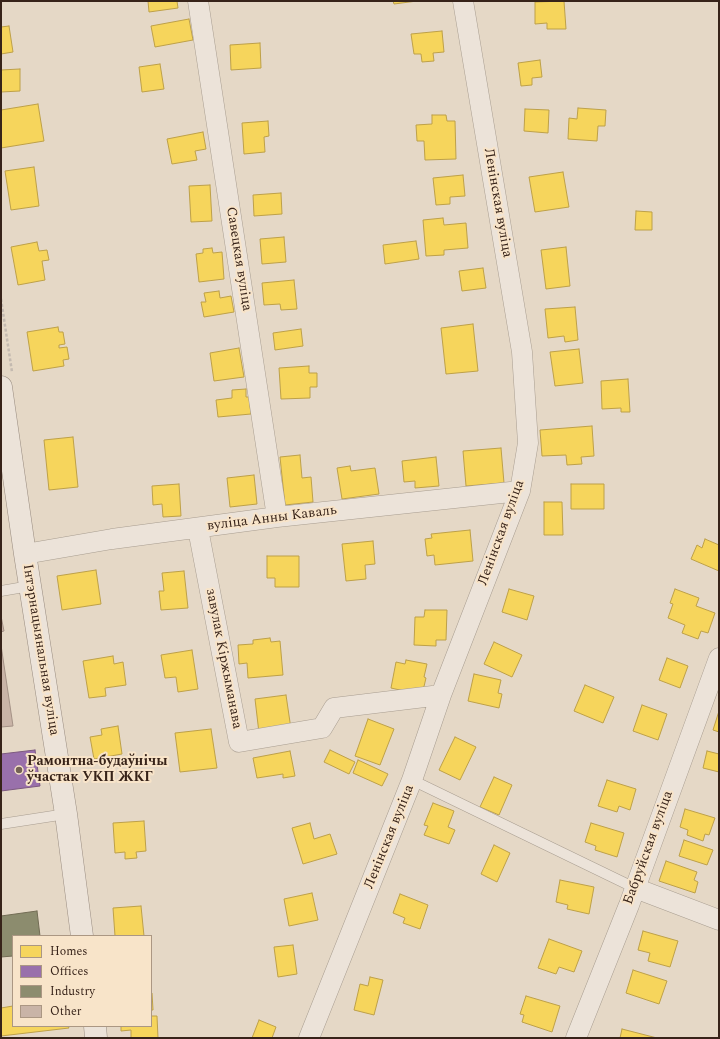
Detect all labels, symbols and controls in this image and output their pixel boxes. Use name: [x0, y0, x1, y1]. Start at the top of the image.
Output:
street label: Ленінская вуліца: [479, 147, 515, 259]
street label: Савецкая вуліца: [221, 206, 255, 312]
street label: Ленінская вуліца: [475, 478, 529, 588]
street label: вуліца Анны Каваль: [206, 503, 338, 535]
street label: Інтэрнацыянальная вуліца: [18, 563, 62, 737]
street label: завулак Кіржыманава: [201, 587, 245, 731]
place label: Рамонтна-будаўнічы ўчастак УКП ЖКГ: [27, 754, 168, 786]
marker: Рамонтна-будаўнічы ўчастак УКП ЖКГ: [14, 765, 24, 775]
street label: Ленінская вуліца: [361, 783, 419, 891]
street label: Бабруйская вуліца: [621, 789, 677, 907]
legend: [12, 935, 152, 1027]
text: Homes: [50, 942, 88, 961]
text: Offices: [50, 962, 89, 981]
text: Industry: [50, 982, 95, 1001]
text: Other: [50, 1002, 82, 1021]

